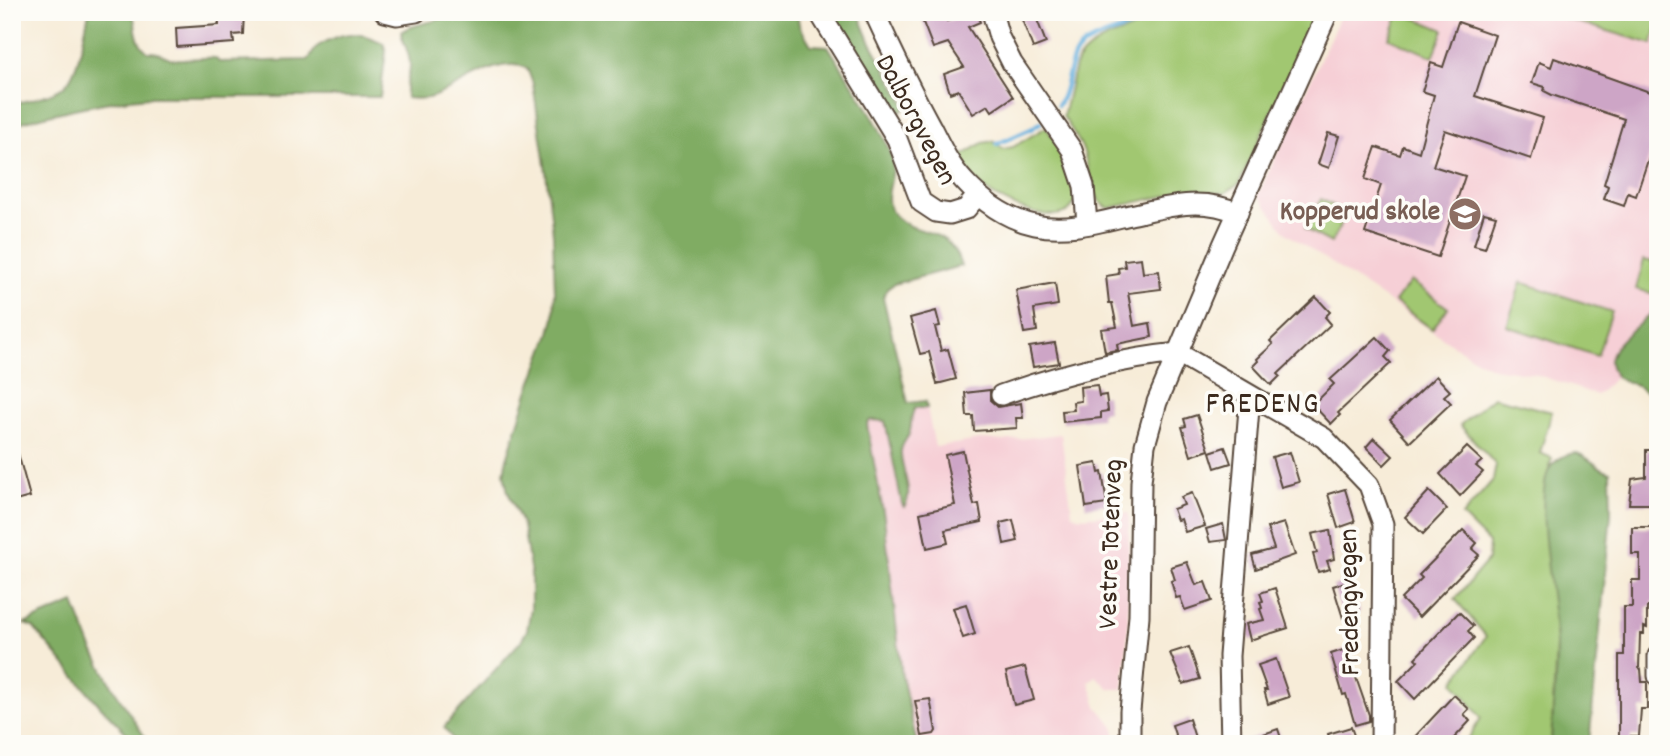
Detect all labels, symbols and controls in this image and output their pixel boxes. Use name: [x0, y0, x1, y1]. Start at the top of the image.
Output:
street label: Dalborgvegen: [863, 48, 965, 194]
place label: Kopperud skole: [1280, 194, 1440, 234]
school or university icon: Kopperud skole: [1446, 195, 1484, 233]
district label: FREDENG: [1206, 385, 1320, 428]
street label: Vestre Totenveg: [1090, 458, 1136, 630]
street label: Fredengvegen: [1331, 528, 1373, 676]

